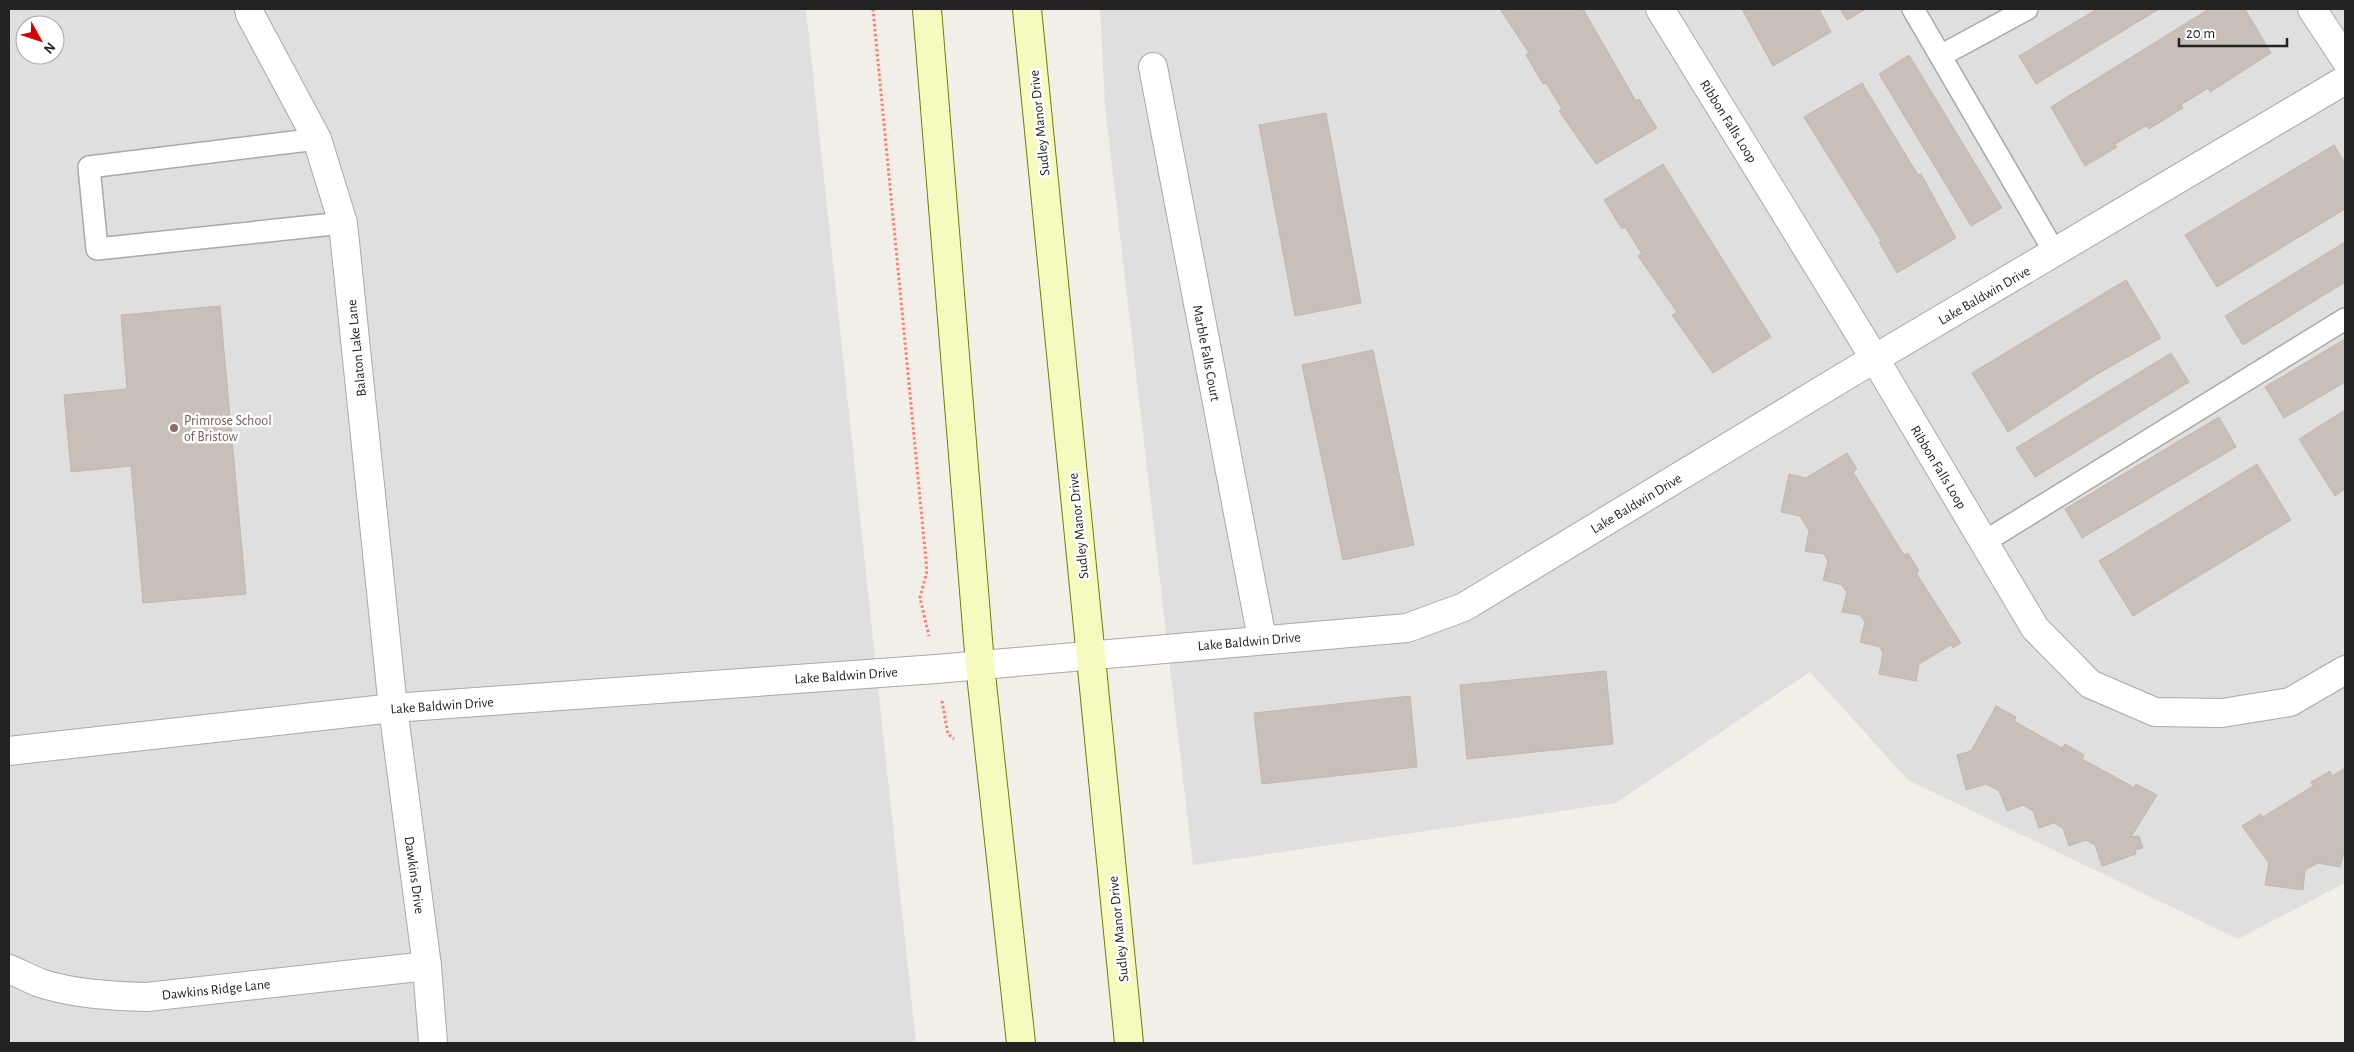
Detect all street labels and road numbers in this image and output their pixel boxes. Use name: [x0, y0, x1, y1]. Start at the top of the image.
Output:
street label: Sudley Manor Drive: [1027, 69, 1053, 177]
street label: Ribbon Falls Loop: [1697, 78, 1759, 165]
street label: Lake Baldwin Drive: [1936, 264, 2033, 328]
street label: Balaton Lake Lane: [345, 299, 369, 397]
street label: Marble Falls Court: [1190, 304, 1222, 403]
street label: Ribbon Falls Loop: [1908, 423, 1969, 512]
street label: Lake Baldwin Drive: [1589, 471, 1684, 536]
street label: Sudley Manor Drive: [1066, 472, 1092, 580]
street label: Lake Baldwin Drive: [1197, 631, 1301, 653]
street label: Lake Baldwin Drive: [794, 665, 898, 687]
street label: Lake Baldwin Drive: [390, 695, 494, 717]
street label: Dawkins Drive: [402, 835, 426, 915]
street label: Sudley Manor Drive: [1106, 875, 1132, 983]
street label: Dawkins Ridge Lane: [161, 977, 271, 1003]

